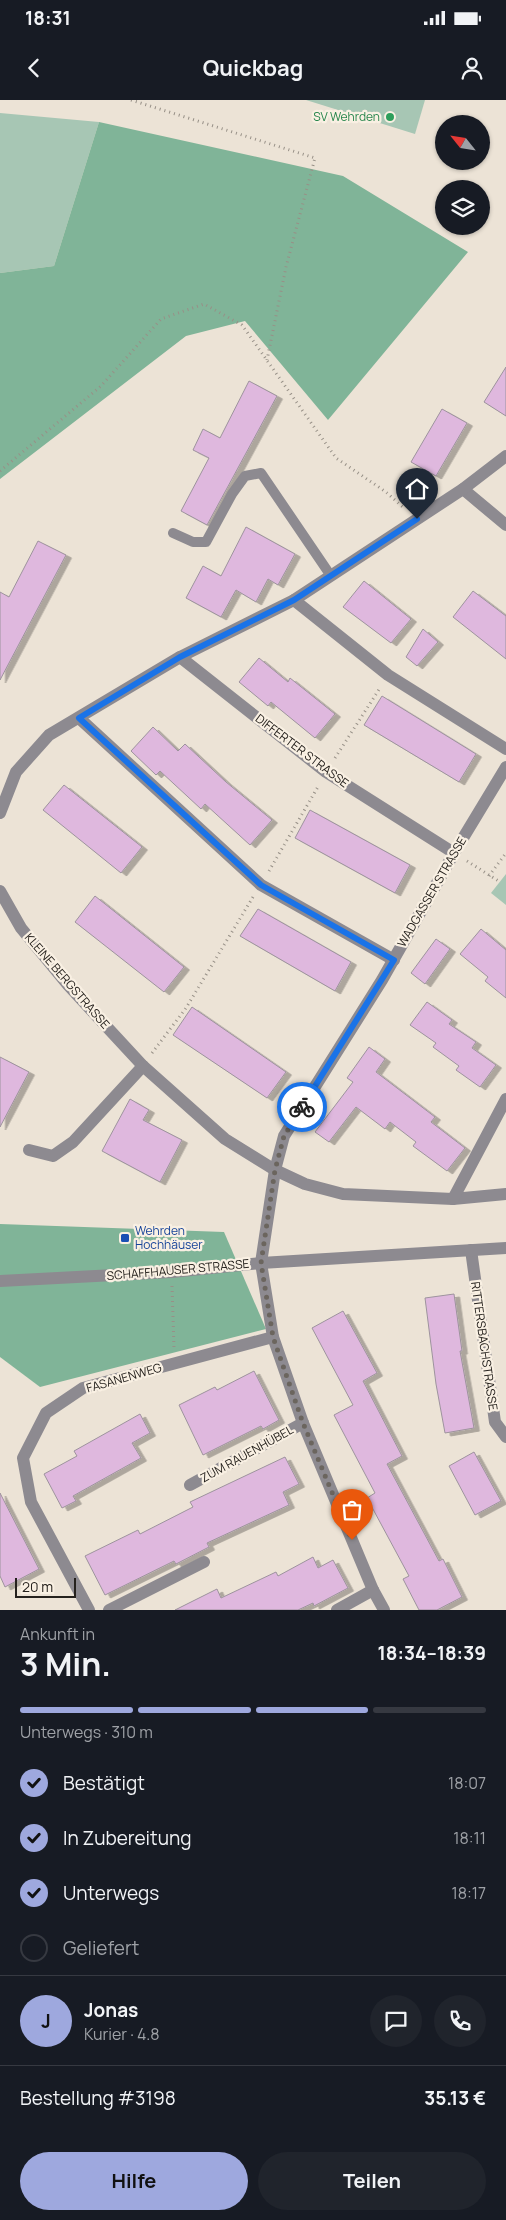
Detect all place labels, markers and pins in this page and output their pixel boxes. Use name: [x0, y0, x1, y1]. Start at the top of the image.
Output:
place label: SV Wehrden: [313, 108, 380, 125]
marker: SV Wehrden: [384, 111, 396, 123]
pin: [396, 468, 438, 519]
place label: Wehrden Hochhäuser: [135, 1222, 203, 1253]
marker: Wehrden Hochhäuser: [119, 1232, 131, 1244]
pin: [331, 1489, 373, 1540]

